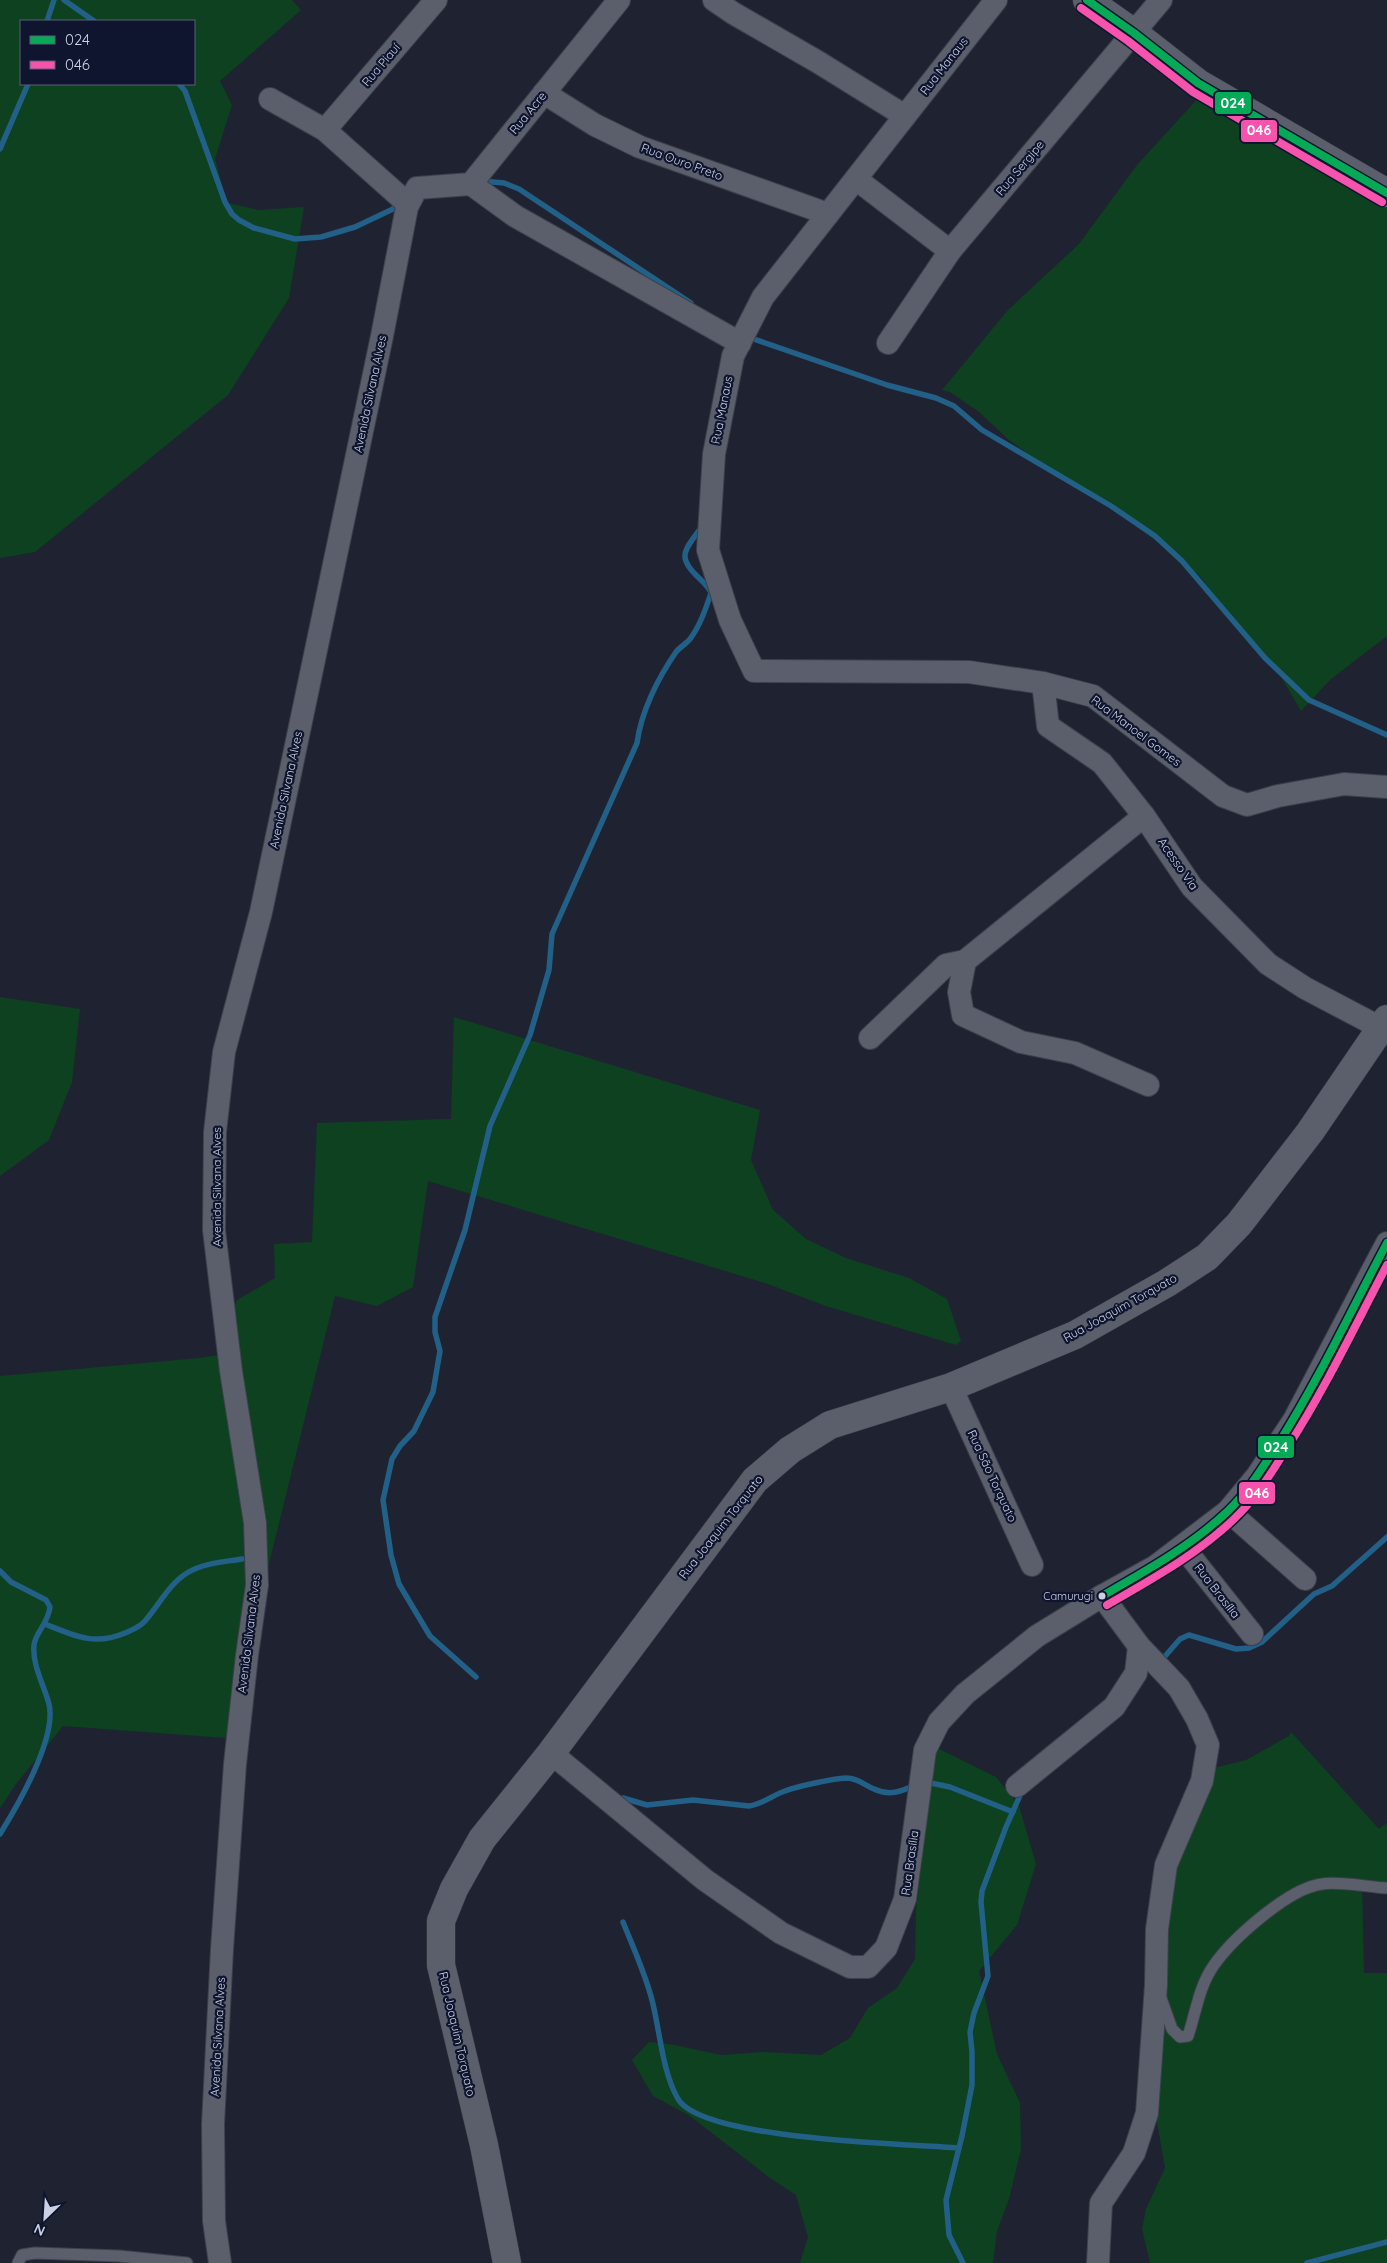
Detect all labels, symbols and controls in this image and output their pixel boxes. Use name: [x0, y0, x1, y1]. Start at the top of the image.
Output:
legend: [20, 20, 195, 85]
text: 024: [65, 30, 90, 49]
street label: Rua Manaus: [916, 34, 971, 98]
street label: Rua Piauí: [358, 40, 403, 89]
text: 046: [65, 55, 90, 74]
street label: Rua Acre: [506, 88, 549, 137]
line badge: 024: [1214, 91, 1252, 115]
text: 024: [1221, 94, 1245, 112]
line badge: 046: [1240, 119, 1278, 143]
text: 046: [1247, 121, 1272, 139]
street label: Rua Sergipe: [992, 137, 1047, 198]
street label: Rua Ouro Preto: [639, 140, 725, 183]
street label: Avenida Silvana Alves: [350, 333, 389, 454]
street label: Rua Manaus: [708, 374, 736, 445]
street label: Rua Manoel Gomes: [1088, 692, 1184, 769]
street label: Avenida Silvana Alves: [266, 729, 305, 850]
street label: Acesso Via: [1155, 835, 1202, 893]
street label: Avenida Silvana Alves: [209, 1127, 224, 1247]
street label: Rua Joaquim Torquato: [1060, 1270, 1179, 1345]
street label: Rua São Torquato: [965, 1427, 1020, 1524]
line badge: 024: [1257, 1435, 1295, 1459]
text: 024: [1264, 1438, 1288, 1456]
street label: Rua Joaquim Torquato: [675, 1472, 766, 1582]
line badge: 046: [1238, 1481, 1276, 1505]
text: 046: [1245, 1484, 1270, 1502]
street label: Rua Brasília: [1191, 1560, 1244, 1621]
street label: Avenida Silvana Alves: [234, 1573, 263, 1694]
place label: Camurugi: [1043, 1589, 1093, 1603]
marker: Camurugi: [1097, 1591, 1107, 1601]
street label: Rua Brasília: [898, 1829, 922, 1896]
street label: Rua Joaquim Torquato: [436, 1970, 479, 2098]
street label: Avenida Silvana Alves: [207, 1976, 228, 2097]
north arrow: [20, 2193, 70, 2243]
text: N: [31, 2219, 48, 2240]

